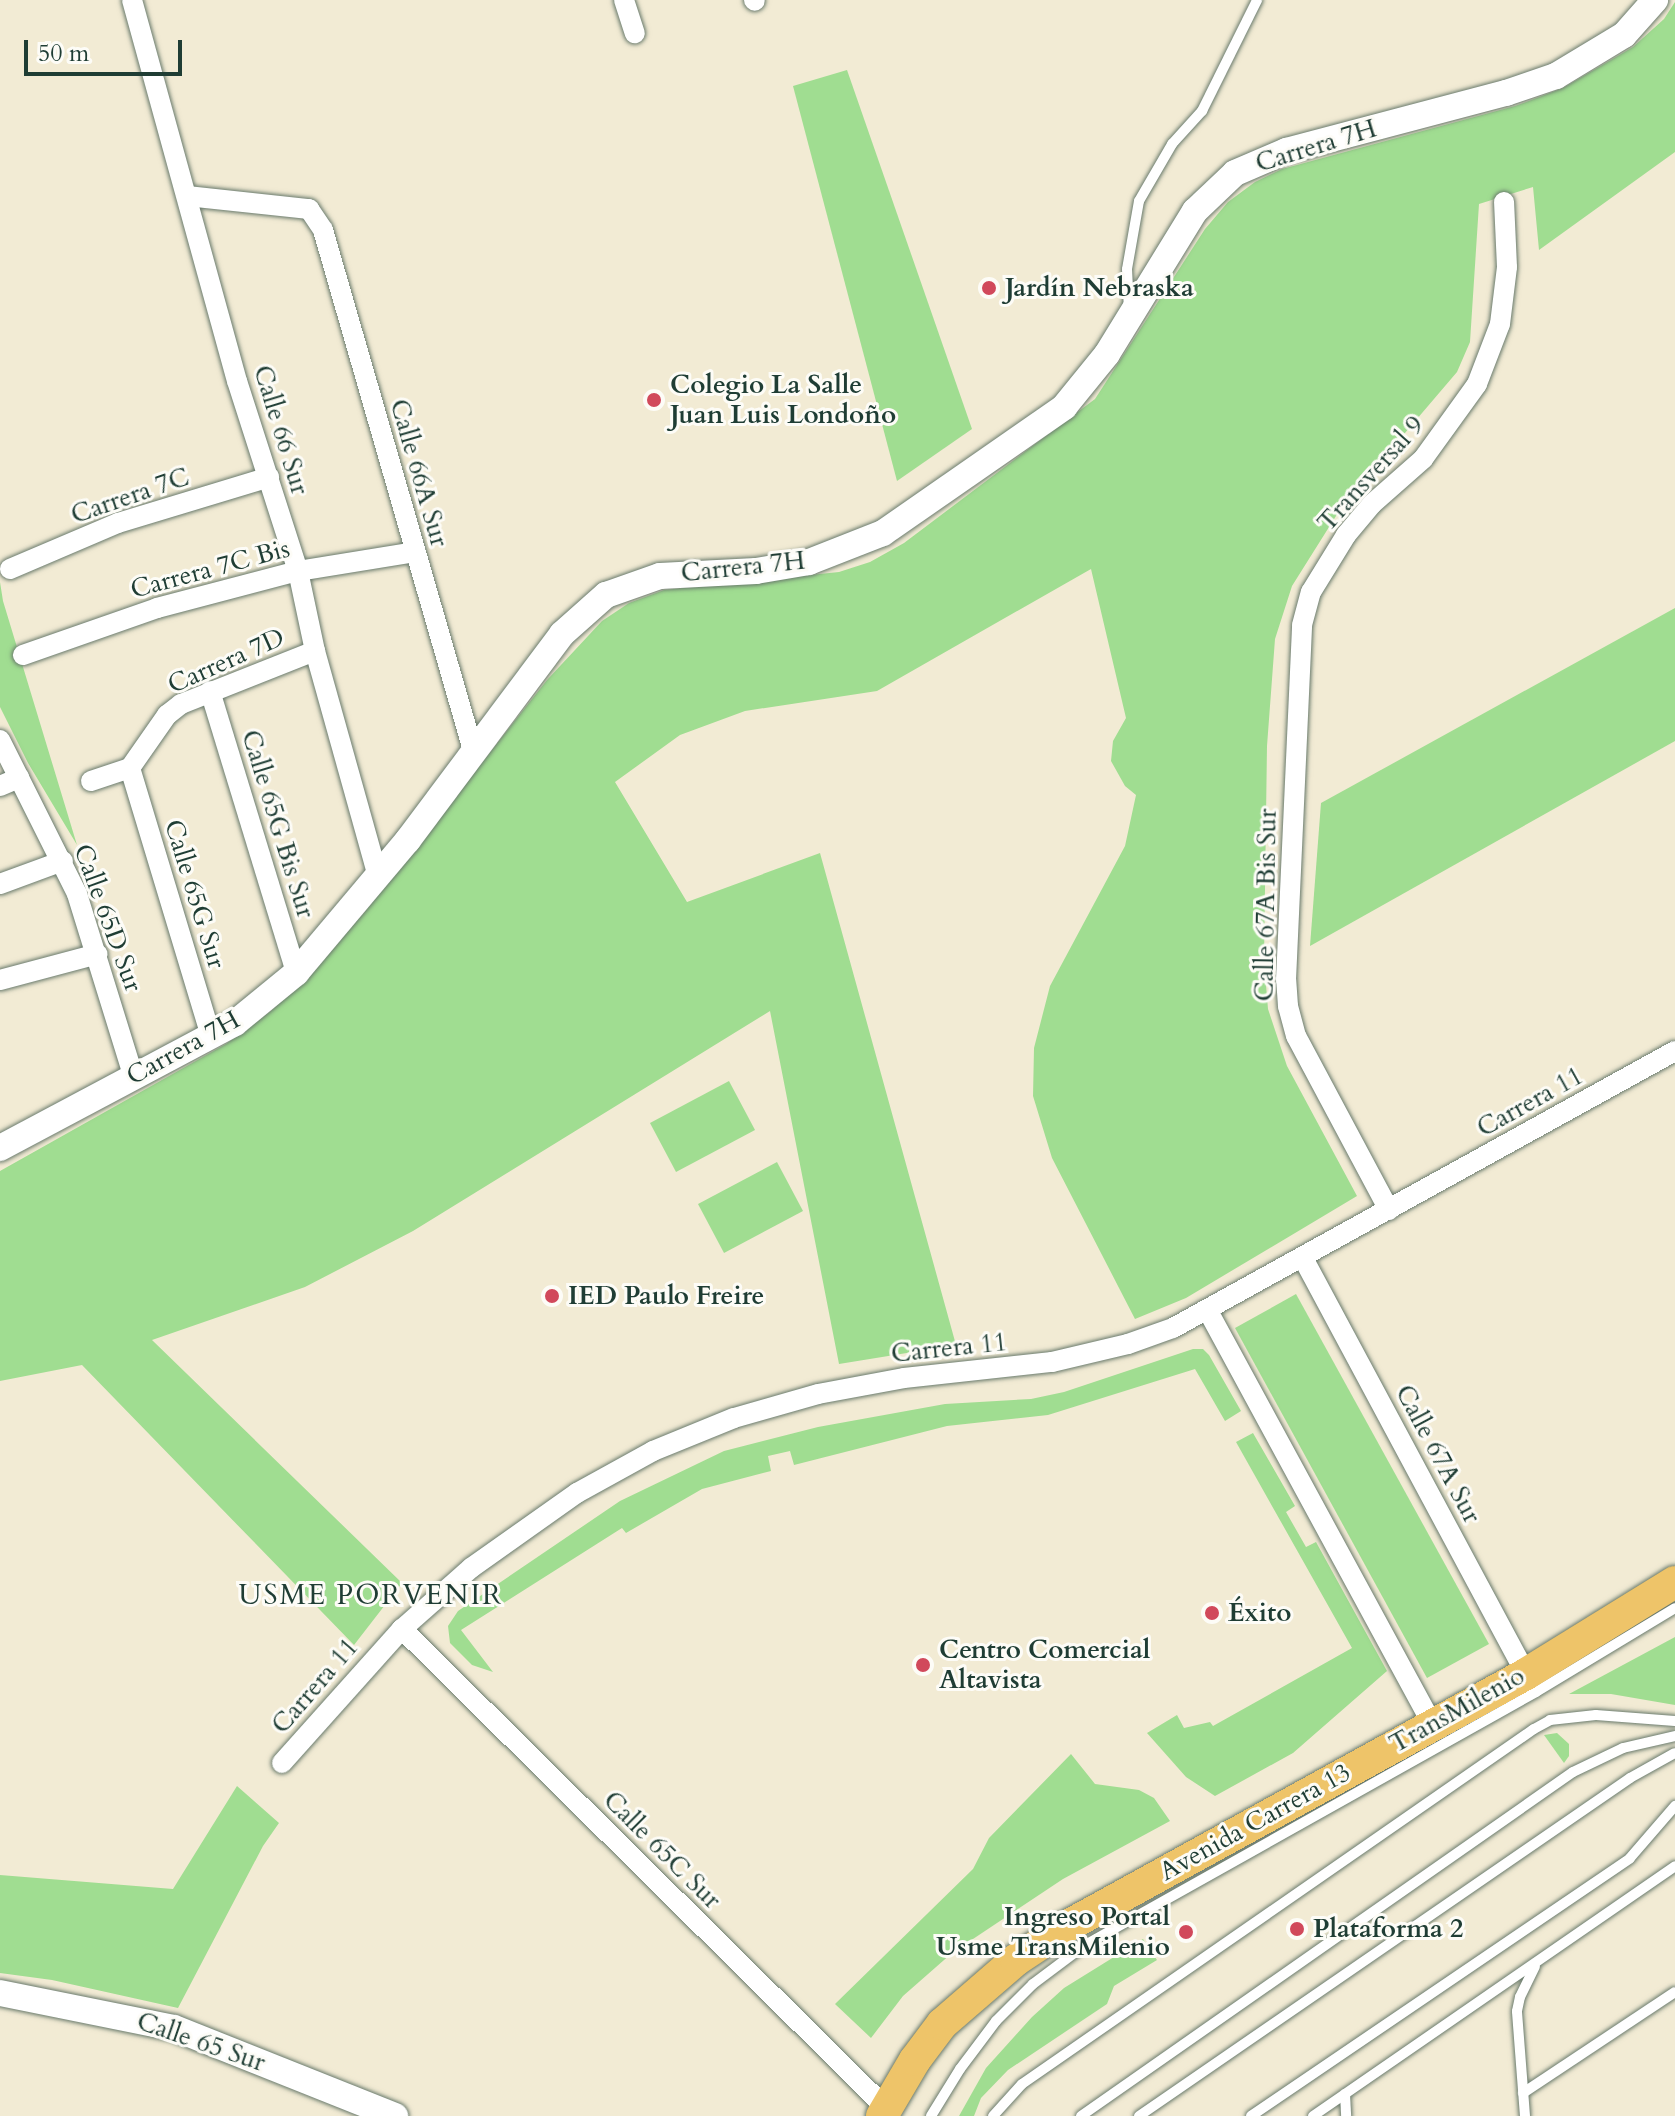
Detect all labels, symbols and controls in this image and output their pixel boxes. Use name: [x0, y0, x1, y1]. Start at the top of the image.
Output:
scale bar: [28, 24, 186, 74]
text: 50 m: [38, 37, 89, 70]
street label: Carrera 7H: [1252, 113, 1380, 179]
place label: Jardín Nebraska: [1005, 272, 1194, 304]
marker: Jardín Nebraska: [980, 279, 998, 297]
street label: Calle 66 Sur: [247, 362, 315, 498]
place label: Colegio La Salle Juan Luis Londoño: [670, 369, 896, 430]
marker: Colegio La Salle Juan Luis Londoño: [645, 391, 663, 409]
street label: Calle 66A Sur: [383, 396, 455, 550]
street label: Transversal 9: [1311, 410, 1431, 538]
street label: Carrera 7C: [67, 461, 193, 531]
street label: Carrera 7C Bis: [127, 533, 293, 605]
street label: Carrera 7H: [679, 545, 807, 589]
street label: Carrera 7D: [163, 622, 289, 700]
street label: Calle 65G Bis Sur: [235, 726, 321, 922]
street label: Calle 67A Bis Sur: [1249, 808, 1283, 1002]
street label: Calle 65G Sur: [158, 816, 232, 972]
street label: Calle 65D Sur: [67, 840, 149, 996]
street label: Carrera 7H: [121, 1004, 245, 1092]
street label: Carrera 11: [1472, 1060, 1588, 1144]
place label: IED Paulo Freire: [568, 1280, 764, 1312]
marker: IED Paulo Freire: [543, 1287, 561, 1305]
street label: Carrera 11: [890, 1326, 1008, 1370]
street label: Calle 67A Sur: [1389, 1380, 1487, 1528]
district label: USME PORVENIR: [239, 1578, 503, 1612]
place label: Éxito: [1228, 1597, 1291, 1629]
marker: Éxito: [1203, 1604, 1221, 1622]
street label: Carrera 11: [265, 1632, 365, 1740]
place label: Centro Comercial Altavista: [939, 1634, 1150, 1696]
marker: Centro Comercial Altavista: [914, 1656, 932, 1674]
street label: TransMilenio: [1384, 1660, 1530, 1760]
street label: Avenida Carrera 13: [1154, 1757, 1356, 1887]
street label: Calle 65C Sur: [597, 1785, 727, 1915]
place label: Ingreso Portal Usme TransMilenio: [936, 1901, 1170, 1962]
place label: Plataforma 2: [1313, 1913, 1463, 1945]
marker: Plataforma 2: [1288, 1920, 1306, 1938]
marker: Ingreso Portal Usme TransMilenio: [1177, 1923, 1195, 1941]
street label: Calle 65 Sur: [133, 2006, 269, 2078]

